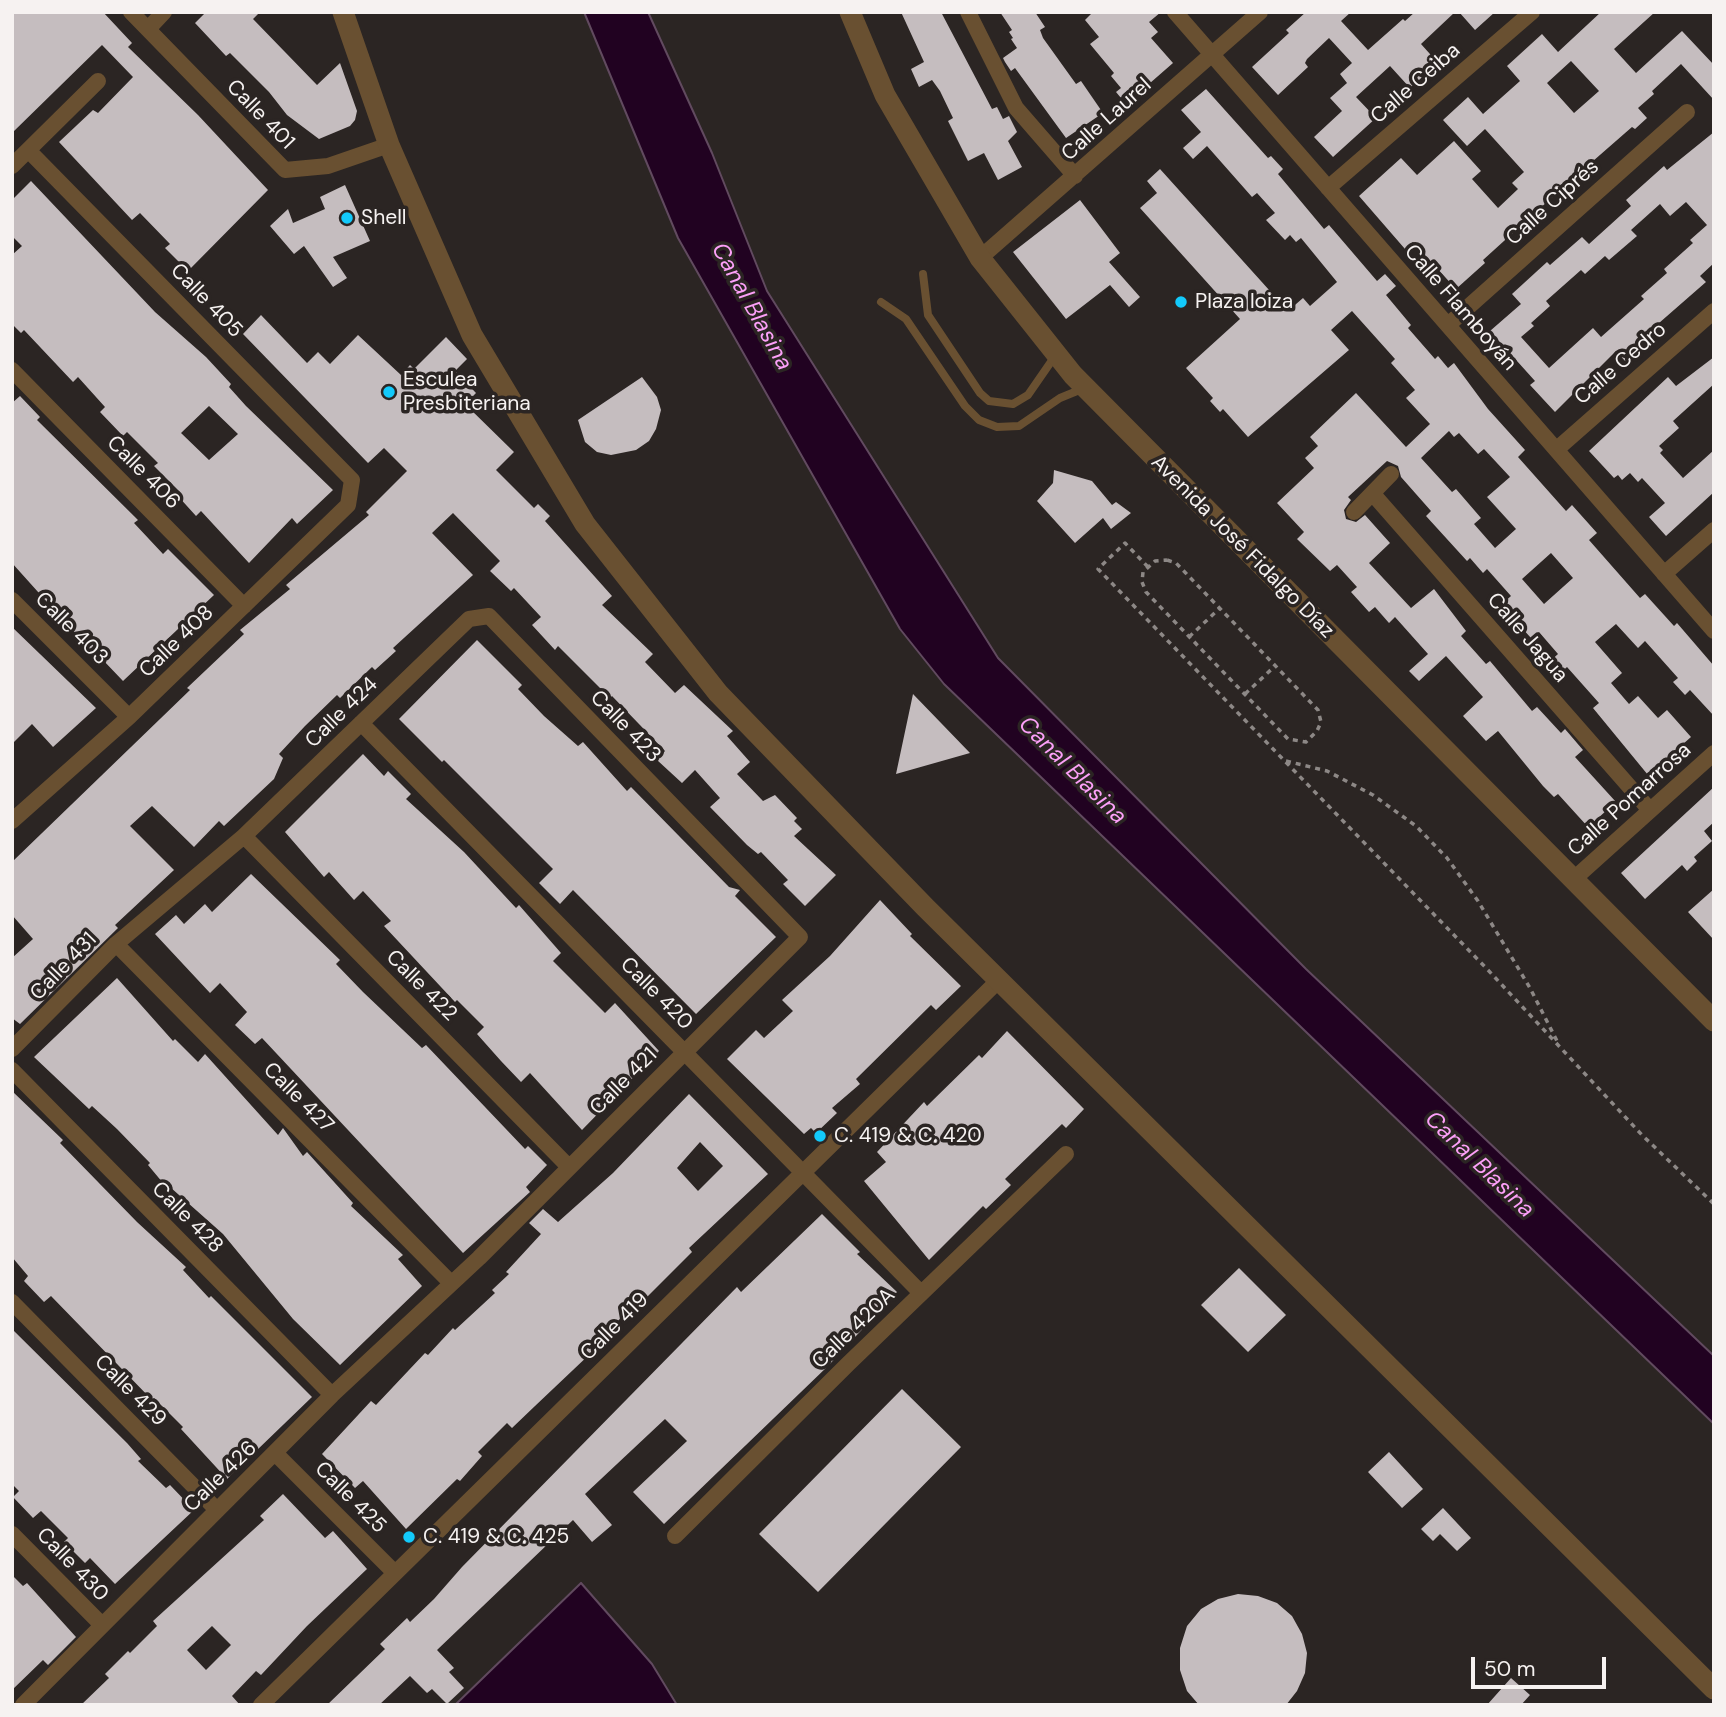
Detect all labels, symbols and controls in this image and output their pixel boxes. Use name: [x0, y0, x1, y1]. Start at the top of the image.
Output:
street label: Calle Ceiba: [1366, 38, 1466, 130]
street label: Calle Laurel: [1057, 73, 1157, 167]
street label: Calle 401: [221, 75, 299, 155]
street label: Calle Ciprés: [1501, 155, 1605, 251]
place label: Shell: [361, 205, 407, 231]
marker: Shell: [339, 210, 355, 226]
water label: Canal Blasina: [705, 238, 797, 376]
street label: Calle Flamboyán: [1398, 240, 1522, 376]
street label: Calle 405: [165, 259, 247, 343]
place label: Plaza loiza: [1195, 289, 1293, 315]
marker: Plaza loiza: [1173, 294, 1189, 310]
street label: Calle Cedro: [1570, 317, 1672, 411]
place label: Esculea Presbiteriana: [403, 367, 531, 417]
marker: Esculea Presbiteriana: [381, 384, 397, 400]
street label: Calle 406: [101, 431, 185, 515]
street label: Avenida José Fidalgo Díaz: [1145, 450, 1339, 644]
street label: Calle 403: [29, 587, 113, 671]
street label: Calle Jagua: [1481, 588, 1573, 688]
street label: Calle 408: [135, 601, 219, 683]
street label: Calle 424: [301, 672, 383, 754]
street label: Calle 423: [584, 686, 666, 768]
water label: Canal Blasina: [1012, 711, 1132, 831]
street label: Calle Pomarrosa: [1563, 738, 1697, 862]
street label: Calle 431: [26, 928, 102, 1006]
street label: Calle 422: [380, 945, 462, 1027]
street label: Calle 420: [614, 952, 698, 1036]
street label: Calle 421: [585, 1043, 663, 1121]
street label: Calle 427: [258, 1058, 338, 1138]
water label: Canal Blasina: [1418, 1106, 1540, 1224]
place label: C. 419 & C. 420: [834, 1123, 982, 1149]
marker: C. 419 & C. 420: [812, 1128, 828, 1144]
street label: Calle 428: [146, 1177, 228, 1259]
street label: Calle 420A: [807, 1283, 901, 1375]
street label: Calle 419: [576, 1288, 654, 1366]
street label: Calle 429: [89, 1350, 171, 1432]
street label: Calle 426: [179, 1436, 263, 1518]
street label: Calle 425: [309, 1457, 391, 1539]
street label: Calle 430: [31, 1523, 113, 1607]
place label: C. 419 & C. 425: [423, 1524, 569, 1550]
marker: C. 419 & C. 425: [401, 1529, 417, 1545]
scale bar: [1474, 1644, 1609, 1688]
text: 50 m: [1484, 1655, 1535, 1683]

